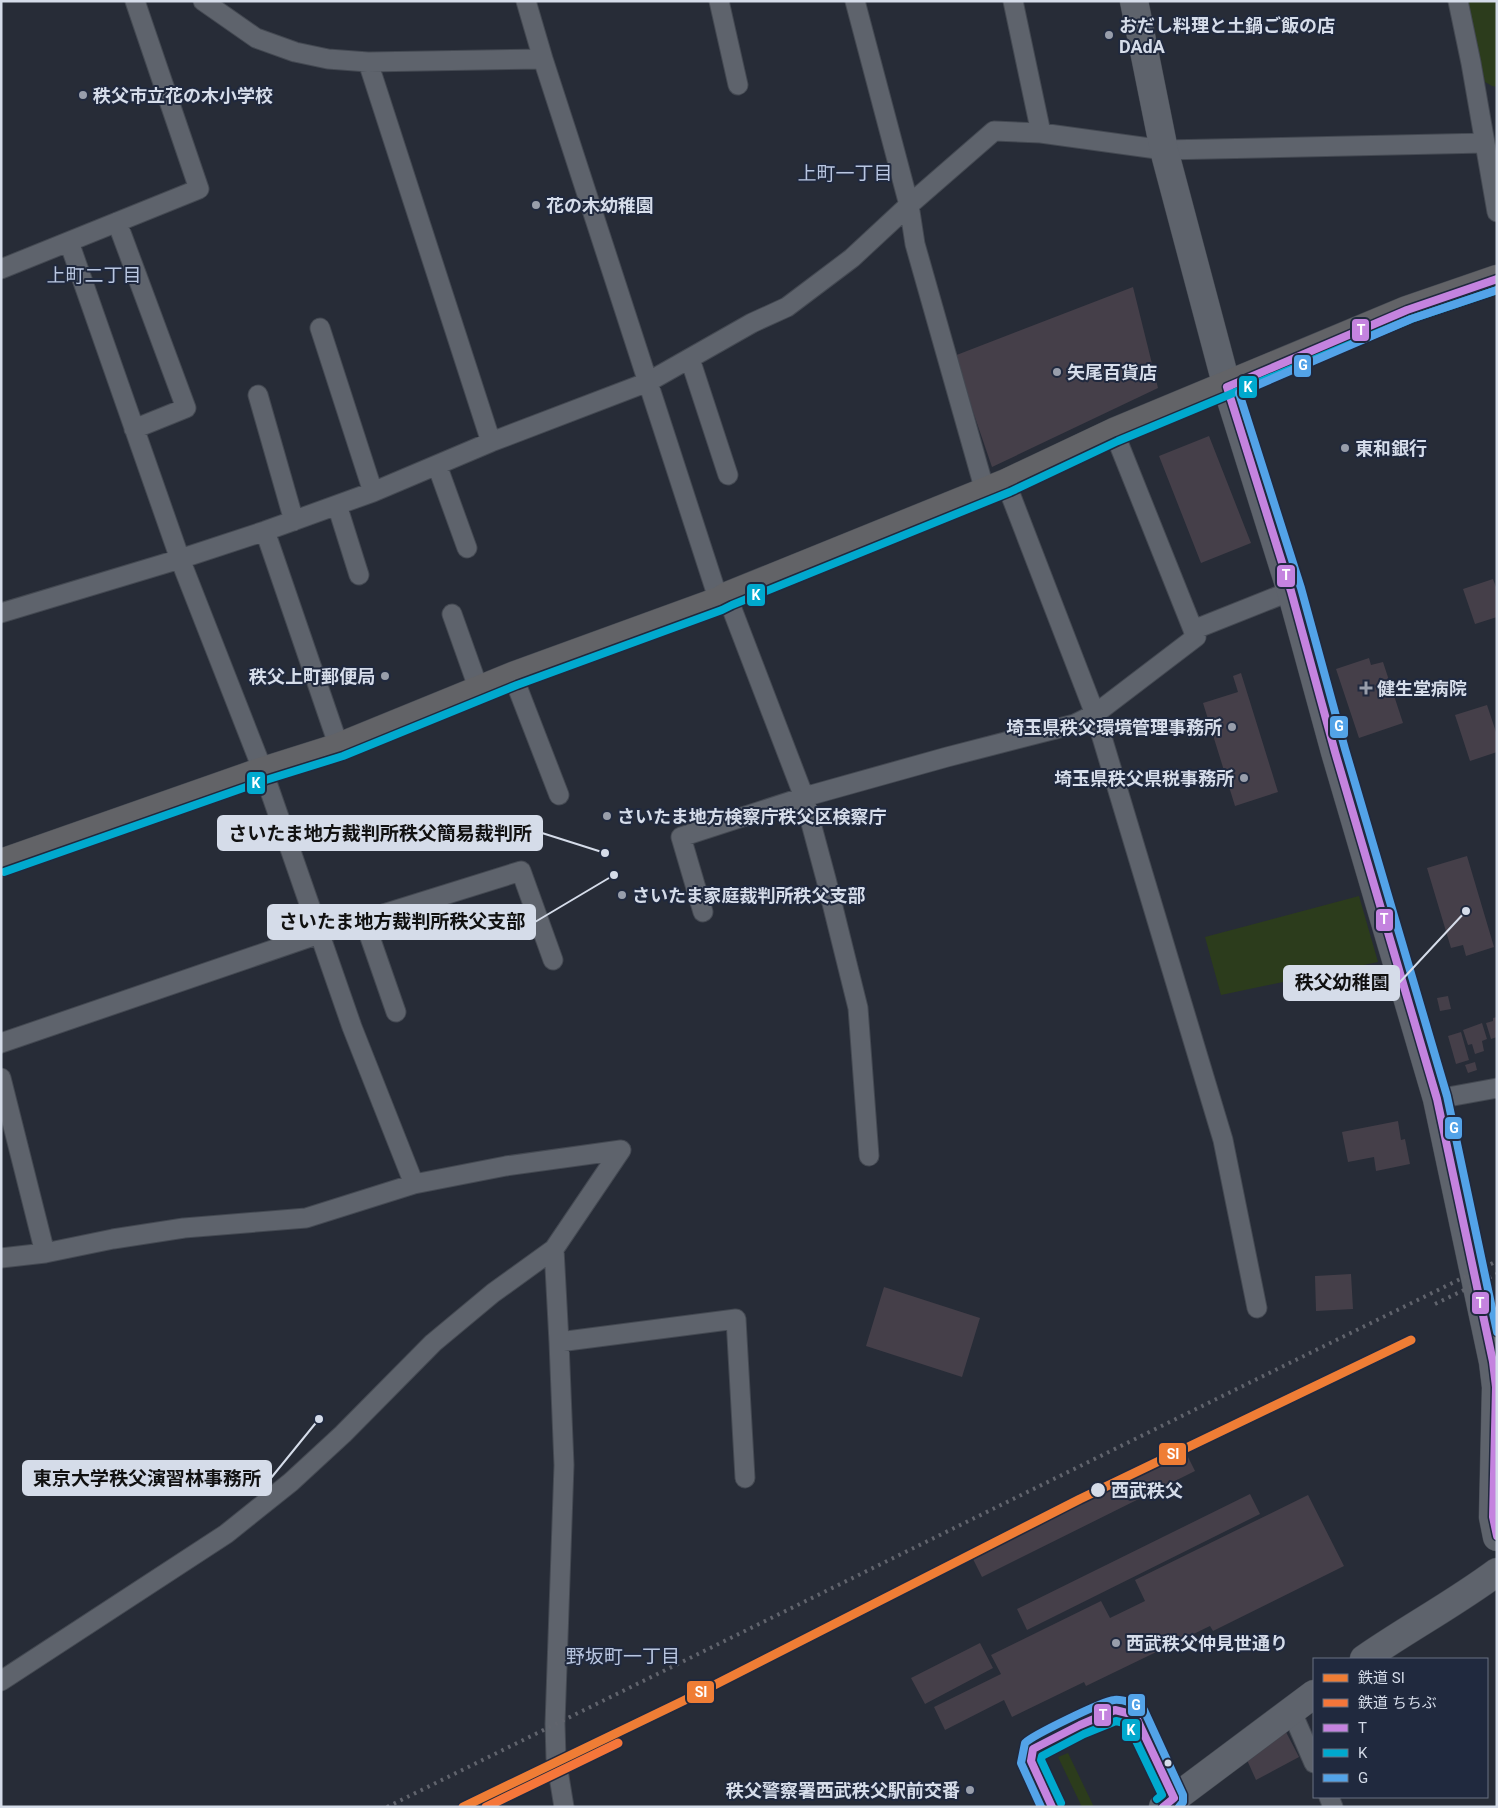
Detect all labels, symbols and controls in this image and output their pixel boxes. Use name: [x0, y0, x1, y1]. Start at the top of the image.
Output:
place label: おだし料理と土鍋ご飯の店 DAdA: [1119, 15, 1335, 57]
marker: おだし料理と土鍋ご飯の店 DAdA: [1103, 29, 1115, 41]
place label: 秩父市立花の木小学校: [93, 85, 273, 106]
marker: 秩父市立花の木小学校: [77, 89, 89, 101]
district label: 上町一丁目: [797, 162, 893, 185]
place label: 花の木幼稚園: [546, 195, 654, 216]
marker: 花の木幼稚園: [530, 199, 542, 211]
district label: 上町二丁目: [46, 264, 142, 287]
line badge: T: [1351, 318, 1370, 342]
text: T: [1357, 322, 1366, 338]
line badge: G: [1293, 354, 1312, 378]
text: G: [1298, 357, 1308, 373]
place label: 矢尾百貨店: [1067, 362, 1157, 383]
marker: 矢尾百貨店: [1051, 366, 1063, 378]
line badge: K: [1238, 375, 1258, 399]
text: K: [1244, 379, 1253, 395]
place label: 東和銀行: [1355, 438, 1427, 459]
marker: 東和銀行: [1339, 442, 1351, 454]
line badge: T: [1276, 564, 1296, 588]
text: T: [1282, 567, 1291, 583]
line badge: K: [746, 583, 766, 607]
text: K: [752, 587, 761, 603]
place label: 秩父上町郵便局: [249, 666, 375, 687]
marker: 秩父上町郵便局: [379, 670, 391, 682]
place label: 健生堂病院: [1377, 678, 1467, 699]
marker: 健生堂病院: [1359, 681, 1373, 695]
line badge: G: [1329, 715, 1349, 739]
place label: 埼玉県秩父環境管理事務所: [1006, 717, 1222, 738]
text: G: [1334, 718, 1344, 734]
marker: 埼玉県秩父環境管理事務所: [1226, 721, 1238, 733]
place label: 埼玉県秩父県税事務所: [1054, 768, 1234, 789]
line badge: K: [246, 771, 266, 795]
marker: 埼玉県秩父県税事務所: [1238, 772, 1250, 784]
text: K: [252, 775, 261, 791]
place label: さいたま地方検察庁秩父区検察庁: [617, 806, 886, 827]
marker: さいたま地方検察庁秩父区検察庁: [601, 810, 613, 822]
callout: さいたま地方裁判所秩父簡易裁判所: [218, 816, 542, 850]
text: さいたま地方裁判所秩父簡易裁判所: [228, 822, 532, 845]
place label: さいたま家庭裁判所秩父支部: [632, 885, 865, 906]
marker: さいたま家庭裁判所秩父支部: [616, 889, 628, 901]
callout: さいたま地方裁判所秩父支部: [268, 905, 535, 939]
line badge: T: [1375, 908, 1394, 932]
text: さいたま地方裁判所秩父支部: [279, 910, 525, 933]
text: T: [1380, 911, 1389, 927]
callout: 秩父幼稚園: [1284, 966, 1399, 1000]
text: 秩父幼稚園: [1294, 971, 1390, 994]
line badge: G: [1444, 1116, 1463, 1140]
text: G: [1449, 1120, 1459, 1136]
line badge: T: [1471, 1291, 1490, 1315]
text: T: [1476, 1295, 1485, 1311]
line badge: SI: [1158, 1442, 1187, 1466]
text: SI: [1167, 1446, 1179, 1462]
callout: 東京大学秩父演習林事務所: [23, 1461, 271, 1495]
text: 東京大学秩父演習林事務所: [33, 1467, 261, 1490]
place label: 西武秩父: [1111, 1480, 1183, 1501]
marker: 西武秩父: [1089, 1481, 1107, 1499]
place label: 西武秩父仲見世通り: [1126, 1633, 1288, 1654]
marker: 西武秩父仲見世通り: [1110, 1637, 1122, 1649]
district label: 野坂町一丁目: [566, 1645, 680, 1668]
legend: [1313, 1658, 1488, 1798]
text: 鉄道 SI: [1358, 1669, 1405, 1687]
line badge: SI: [686, 1680, 715, 1704]
text: SI: [695, 1684, 707, 1700]
line badge: G: [1127, 1693, 1146, 1717]
text: 鉄道 ちちぶ: [1358, 1694, 1437, 1712]
text: G: [1131, 1697, 1141, 1713]
line badge: T: [1093, 1703, 1112, 1727]
text: T: [1099, 1707, 1108, 1723]
line badge: K: [1121, 1718, 1141, 1742]
text: T: [1358, 1719, 1367, 1737]
text: K: [1127, 1722, 1136, 1738]
text: K: [1358, 1744, 1368, 1762]
unlabelled marker: [1163, 1758, 1173, 1768]
text: G: [1358, 1769, 1368, 1787]
place label: 秩父警察署西武秩父駅前交番: [726, 1780, 960, 1801]
marker: 秩父警察署西武秩父駅前交番: [964, 1784, 976, 1796]

